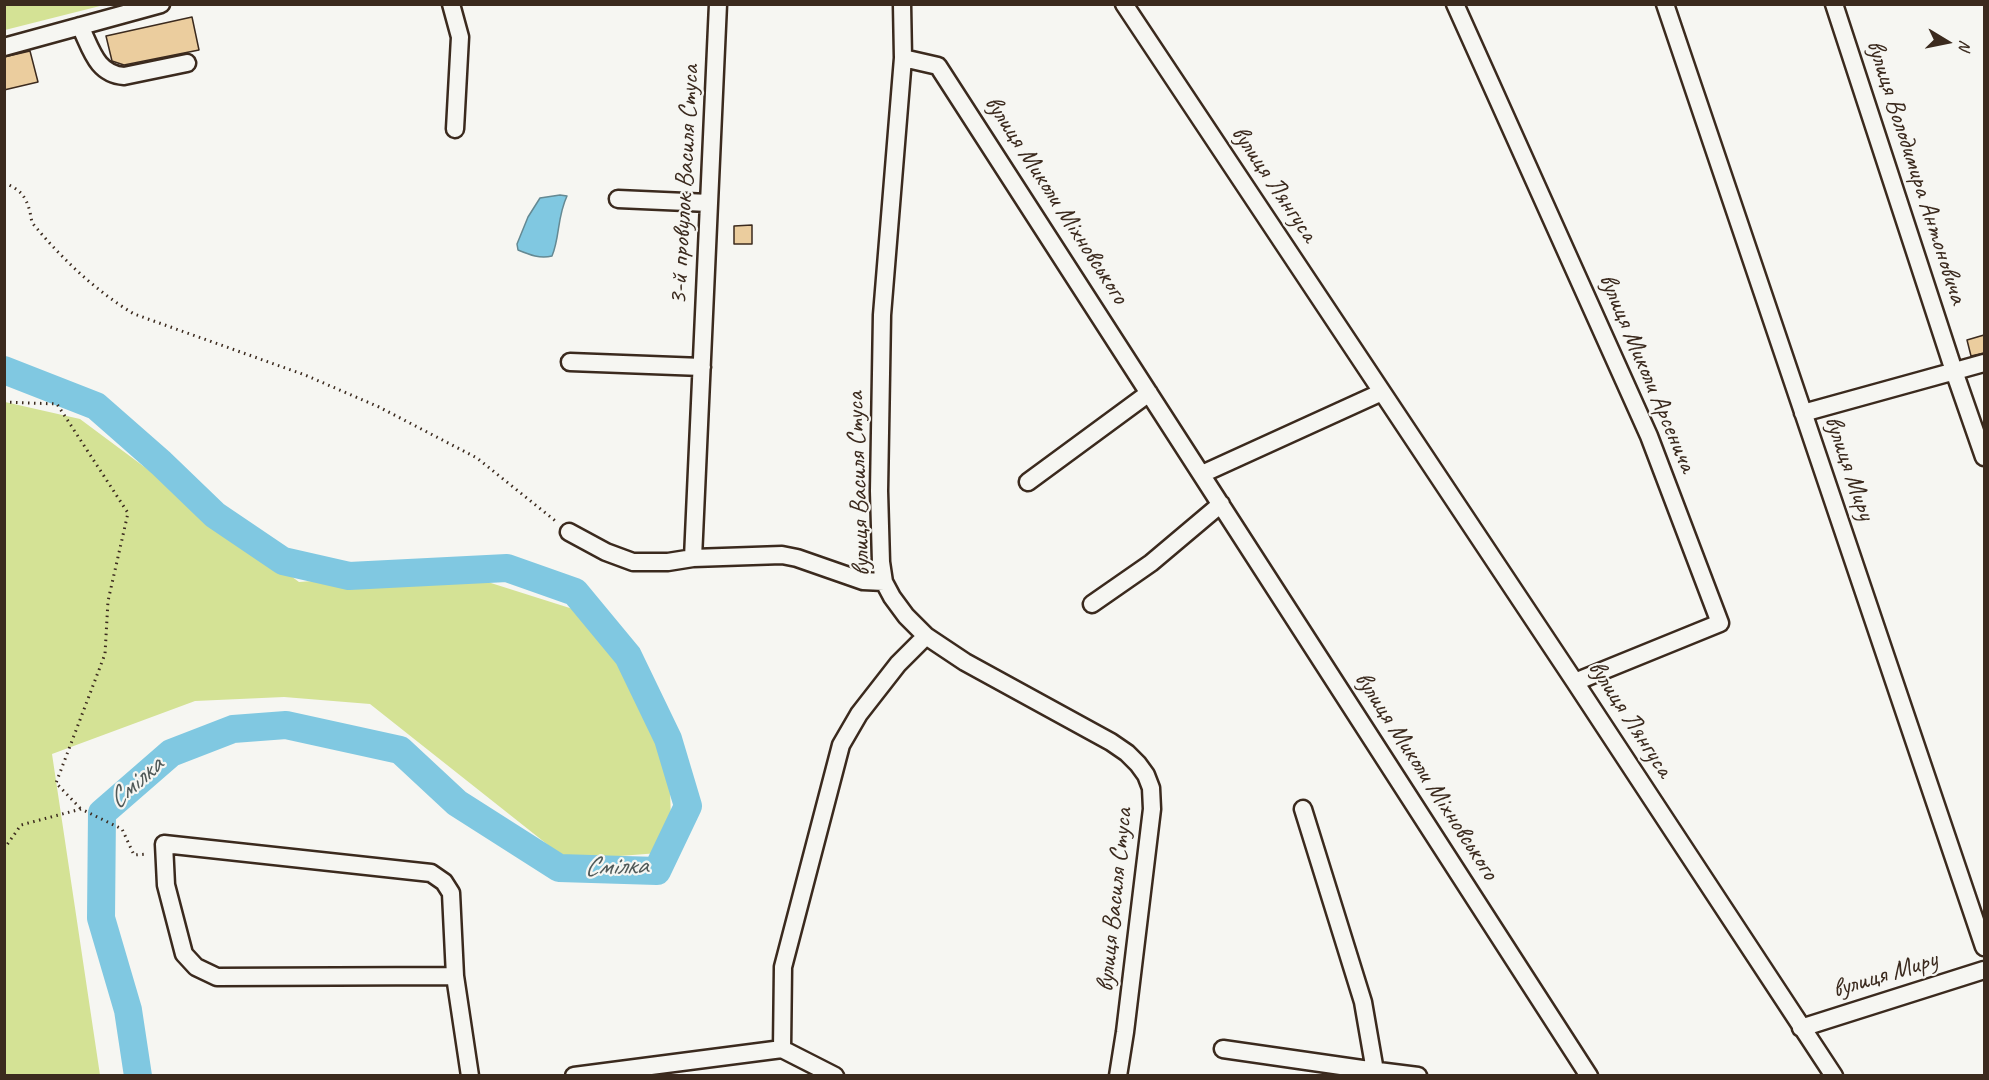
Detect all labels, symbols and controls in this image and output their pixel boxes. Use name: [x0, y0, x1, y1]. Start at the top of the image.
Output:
north arrow: [1917, 12, 1977, 72]
street label: вулиця Володимира Антоновича: [1859, 36, 1973, 308]
text: N: [1954, 39, 1975, 52]
street label: 3-й провулок Василя Стуса: [663, 64, 707, 306]
street label: вулиця Миколи Міхновського: [977, 90, 1135, 310]
street label: вулиця Лянгуса: [1224, 120, 1324, 248]
street label: вулиця Миколи Арсенича: [1591, 269, 1703, 477]
street label: вулиця Василя Стуса: [840, 391, 878, 577]
street label: вулиця Миру: [1817, 412, 1881, 524]
street label: вулиця Лянгуса: [1580, 654, 1680, 784]
street label: вулиця Миколи Міхновського: [1347, 666, 1505, 886]
water label: Смілка: [102, 750, 170, 816]
street label: вулиця Василя Стуса: [1090, 807, 1140, 993]
water label: Смілка: [584, 850, 648, 884]
street label: вулиця Миру: [1829, 944, 1941, 1006]

